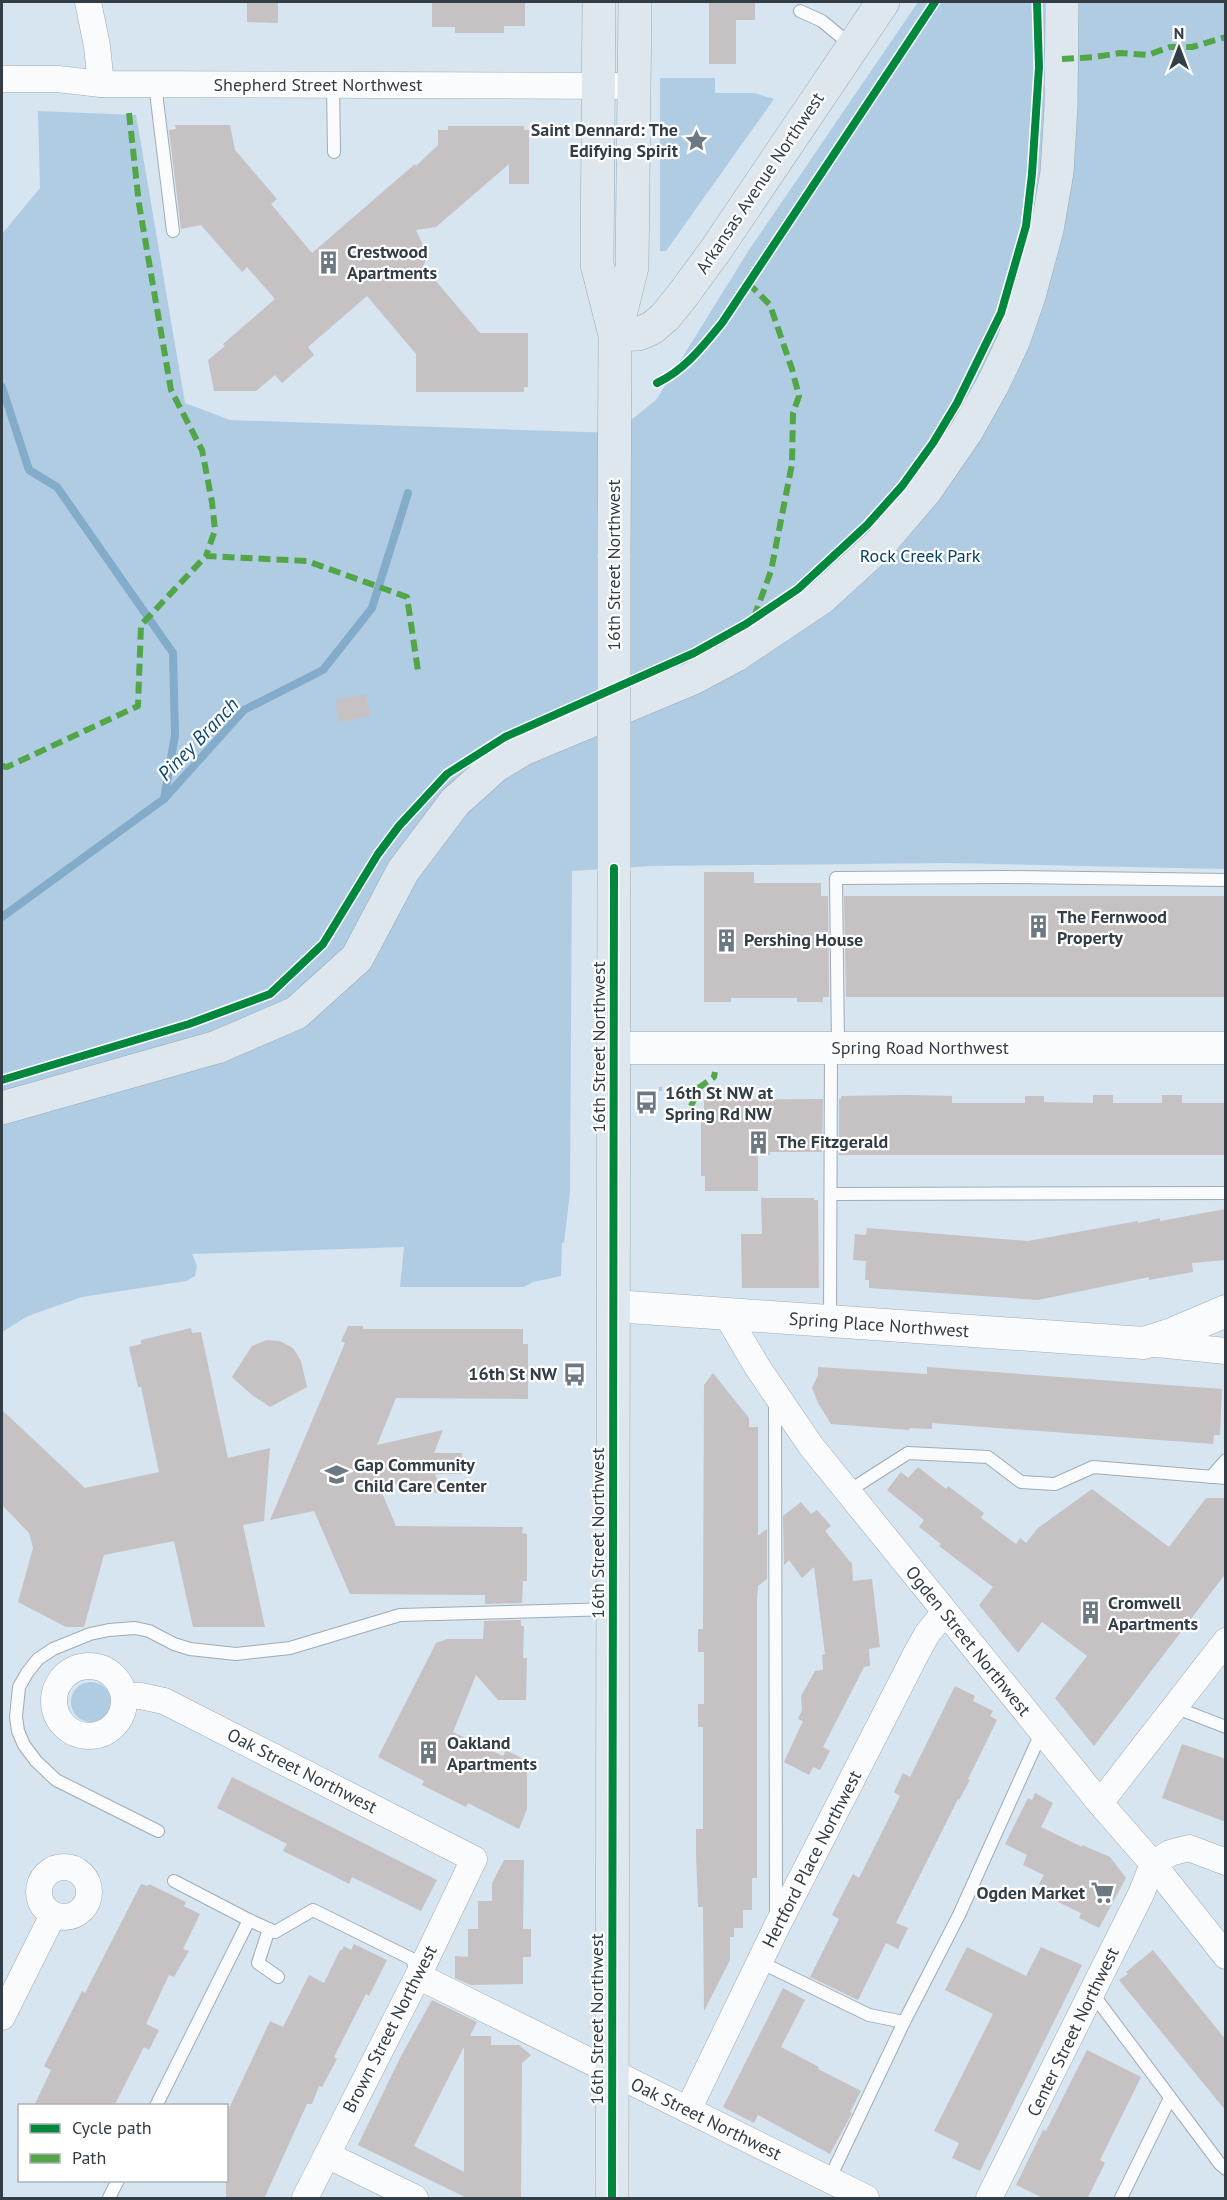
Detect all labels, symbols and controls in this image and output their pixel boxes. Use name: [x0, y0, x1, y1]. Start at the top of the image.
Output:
north arrow: [1149, 18, 1209, 78]
text: N: [1174, 23, 1184, 43]
street label: Shepherd Street Northwest: [214, 73, 422, 96]
street label: Arkansas Avenue Northwest: [690, 88, 829, 278]
place label: Saint Dennard: The Edifying Spirit: [531, 118, 679, 162]
place icon: Saint Dennard: The Edifying Spirit: [683, 127, 709, 153]
place label: Crestwood Apartments: [347, 240, 437, 284]
building icon: Crestwood Apartments: [316, 249, 342, 275]
street label: 16th Street Northwest: [602, 479, 625, 651]
park label: Rock Creek Park: [860, 544, 981, 567]
water label: Piney Branch: [152, 692, 244, 786]
place label: The Fernwood Property: [1057, 905, 1167, 949]
building icon: The Fernwood Property: [1026, 914, 1052, 940]
building icon: Pershing House: [713, 927, 739, 953]
place label: Pershing House: [744, 928, 863, 951]
street label: 16th Street Northwest: [587, 961, 610, 1133]
street label: Spring Road Northwest: [831, 1036, 1009, 1059]
place label: 16th St NW at Spring Rd NW: [665, 1081, 774, 1125]
bus stop icon: 16th St NW at Spring Rd NW: [634, 1090, 660, 1116]
building icon: The Fitzgerald: [746, 1129, 772, 1155]
place label: The Fitzgerald: [777, 1130, 888, 1153]
street label: Spring Place Northwest: [788, 1307, 970, 1342]
bus stop icon: 16th St NW: [562, 1361, 588, 1387]
place label: 16th St NW: [468, 1362, 557, 1385]
street label: 16th Street Northwest: [586, 1447, 609, 1619]
place label: Gap Community Child Care Center: [354, 1453, 487, 1497]
school or university icon: Gap Community Child Care Center: [323, 1462, 349, 1488]
street label: Ogden Street Northwest: [901, 1561, 1036, 1720]
place label: Cromwell Apartments: [1108, 1591, 1198, 1635]
building icon: Cromwell Apartments: [1077, 1600, 1103, 1626]
street label: Oak Street Northwest: [223, 1723, 381, 1818]
place label: Oakland Apartments: [447, 1731, 537, 1775]
building icon: Oakland Apartments: [416, 1740, 442, 1766]
street label: Hertford Place Northwest: [757, 1766, 866, 1951]
supermarket icon: Ogden Market: [1090, 1880, 1116, 1906]
place label: Ogden Market: [976, 1881, 1086, 1904]
street label: 16th Street Northwest: [585, 1933, 608, 2105]
street label: Brown Street Northwest: [337, 1941, 442, 2116]
street label: Center Street Northwest: [1022, 1943, 1124, 2120]
street label: Oak Street Northwest: [627, 2072, 785, 2165]
legend: [18, 2104, 228, 2182]
text: Cycle path: [72, 2116, 152, 2139]
text: Path: [72, 2146, 106, 2169]

